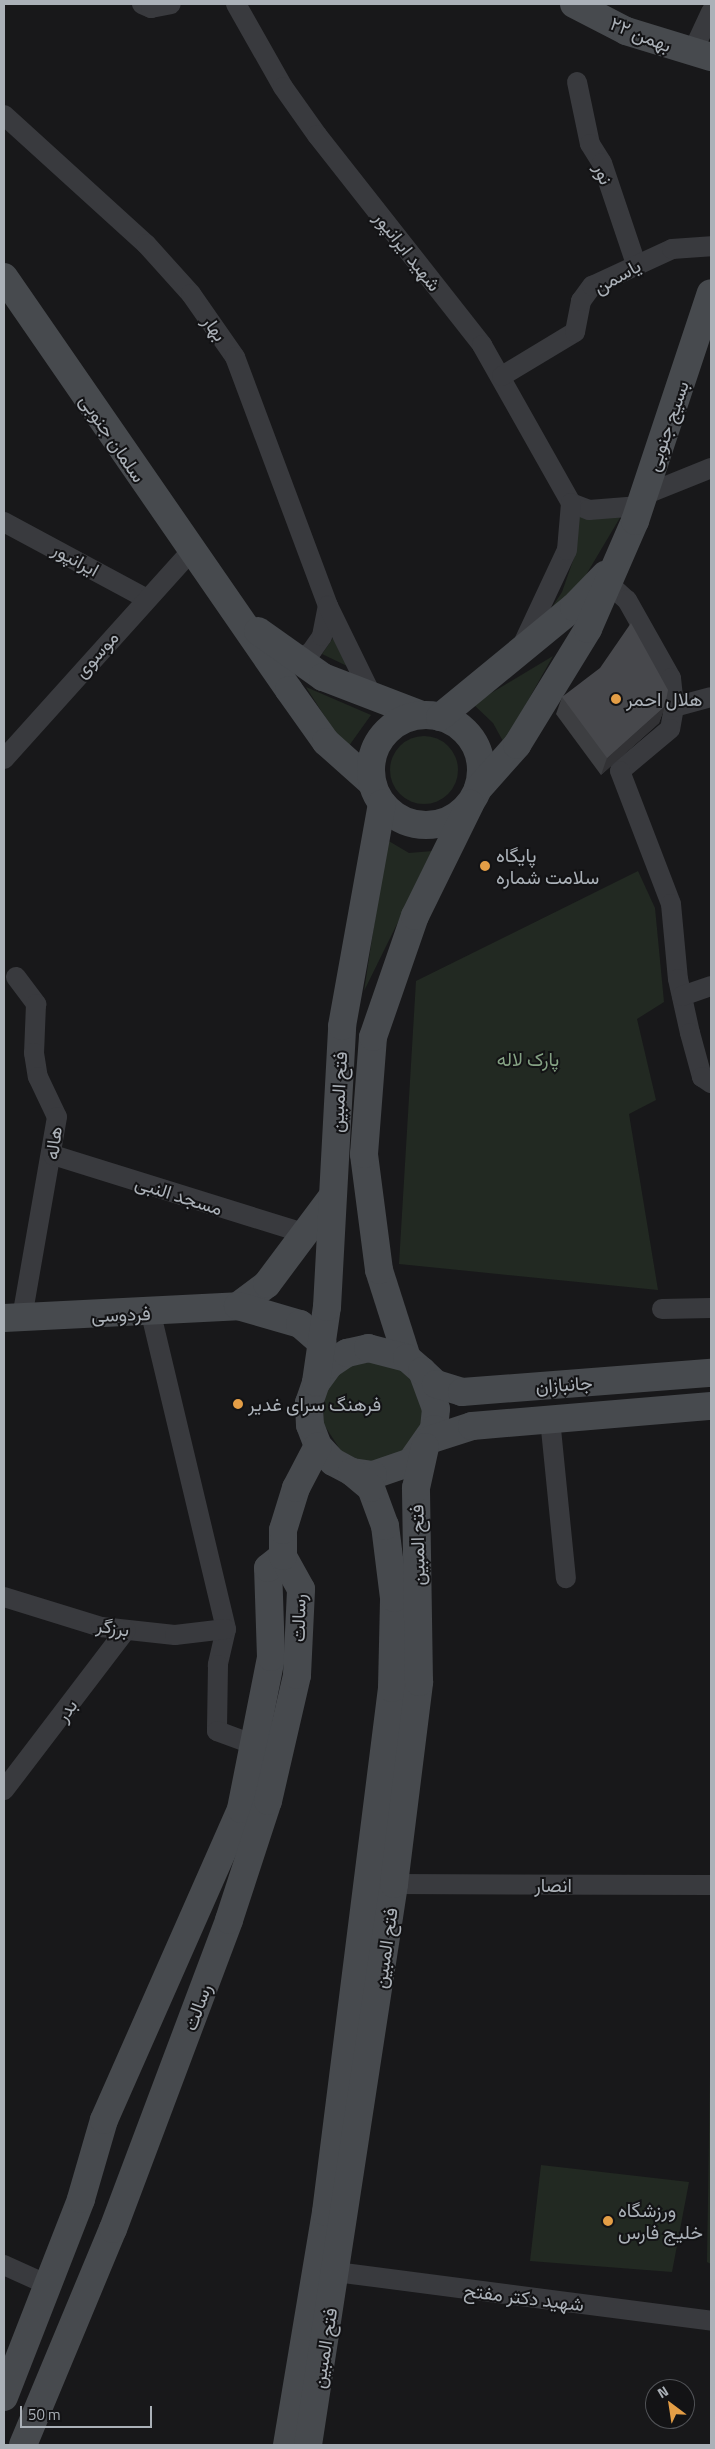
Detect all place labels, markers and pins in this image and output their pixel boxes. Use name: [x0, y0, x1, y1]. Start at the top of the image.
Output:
place label: هلال احمر: [626, 688, 702, 710]
marker: هلال احمر: [610, 693, 622, 705]
place label: پایگاه سلامت شماره: [496, 844, 599, 888]
marker: پایگاه سلامت شماره: [478, 859, 492, 873]
place label: فرهنگ سرای غدیر: [248, 1393, 381, 1415]
marker: فرهنگ سرای غدیر: [232, 1398, 244, 1410]
place label: ورزشگاه خلیج فارس: [618, 2199, 703, 2243]
marker: ورزشگاه خلیج فارس: [602, 2215, 614, 2227]

